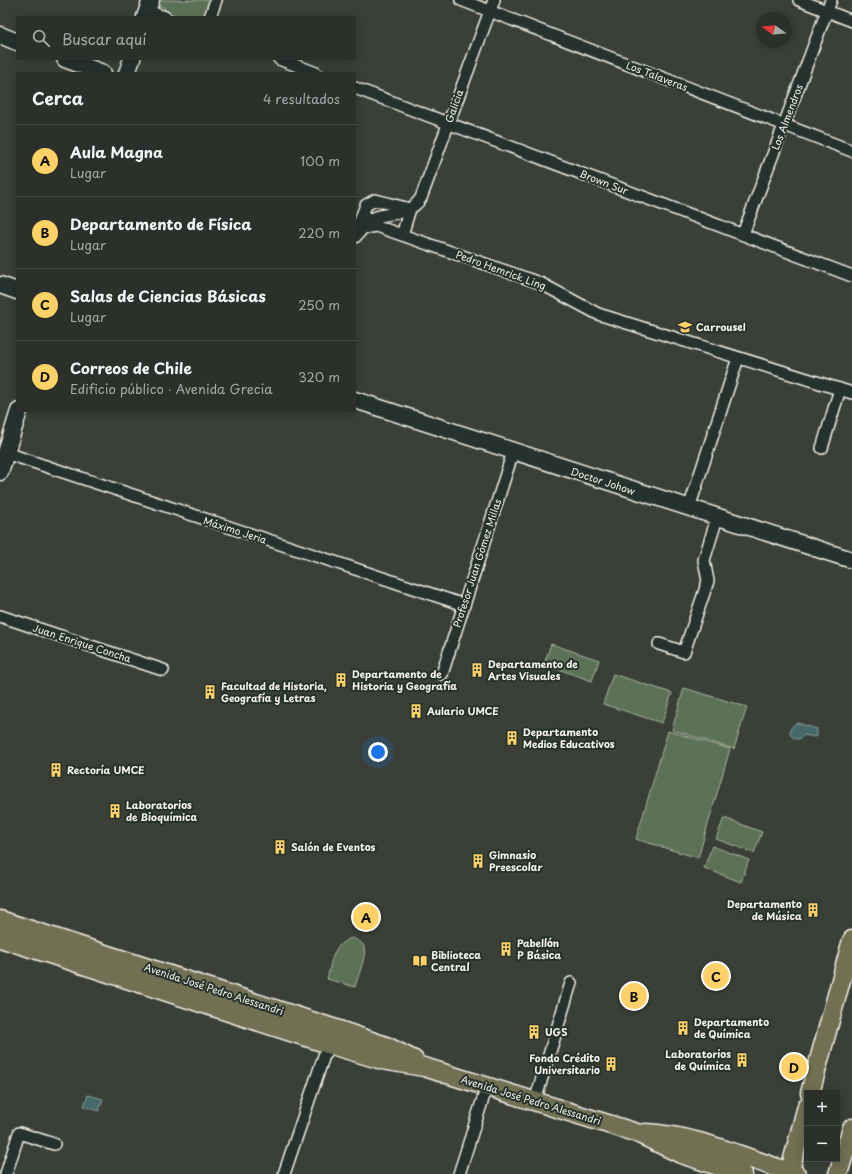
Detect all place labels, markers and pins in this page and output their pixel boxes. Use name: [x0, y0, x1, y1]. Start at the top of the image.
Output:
school or university icon: Carrousel: [677, 319, 693, 335]
place label: Carrousel: [696, 319, 746, 334]
place label: Departamento de Artes Visuales: [488, 656, 578, 683]
building icon: Departamento de Artes Visuales: [469, 662, 485, 678]
place label: Departamento de Historia y Geografía: [352, 666, 457, 694]
building icon: Departamento de Historia y Geografía: [333, 672, 349, 688]
place label: Facultad de Historia, Geografía y Letras: [221, 678, 327, 705]
building icon: Facultad de Historia, Geografía y Letras: [202, 684, 218, 700]
building icon: Aulario UMCE: [408, 703, 424, 719]
place label: Aulario UMCE: [426, 703, 499, 718]
place label: Departamento Medios Educativos: [523, 724, 615, 751]
building icon: Departamento Medios Educativos: [504, 730, 520, 746]
building icon: Rectoría UMCE: [48, 762, 64, 778]
place label: Rectoría UMCE: [67, 762, 145, 777]
place label: Laboratorios de Bioquímica: [126, 797, 197, 824]
building icon: Laboratorios de Bioquímica: [107, 803, 123, 819]
building icon: Salón de Eventos: [272, 839, 288, 855]
place label: Salón de Eventos: [291, 839, 376, 854]
place label: Gimnasio Preescolar: [489, 847, 543, 874]
building icon: Gimnasio Preescolar: [470, 853, 486, 869]
place label: Departamento de Música: [727, 896, 802, 923]
pin: A: [353, 902, 379, 932]
building icon: Departamento de Música: [805, 902, 821, 918]
place label: Pabellón P Básica: [517, 935, 561, 962]
building icon: Pabellón P Básica: [498, 941, 514, 957]
place label: Biblioteca Central: [431, 947, 481, 974]
library icon: Biblioteca Central: [412, 953, 428, 969]
pin: C: [703, 961, 729, 991]
pin: B: [621, 981, 647, 1011]
place label: Departamento de Química: [694, 1014, 769, 1041]
building icon: Departamento de Química: [675, 1020, 691, 1036]
building icon: UGS: [526, 1024, 542, 1040]
place label: UGS: [545, 1024, 567, 1039]
place label: Laboratorios de Química: [665, 1046, 731, 1073]
place label: Fondo Crédito Universitario: [529, 1050, 600, 1077]
building icon: Laboratorios de Química: [734, 1052, 750, 1068]
pin: D: [781, 1052, 807, 1082]
building icon: Fondo Crédito Universitario: [603, 1056, 619, 1072]

